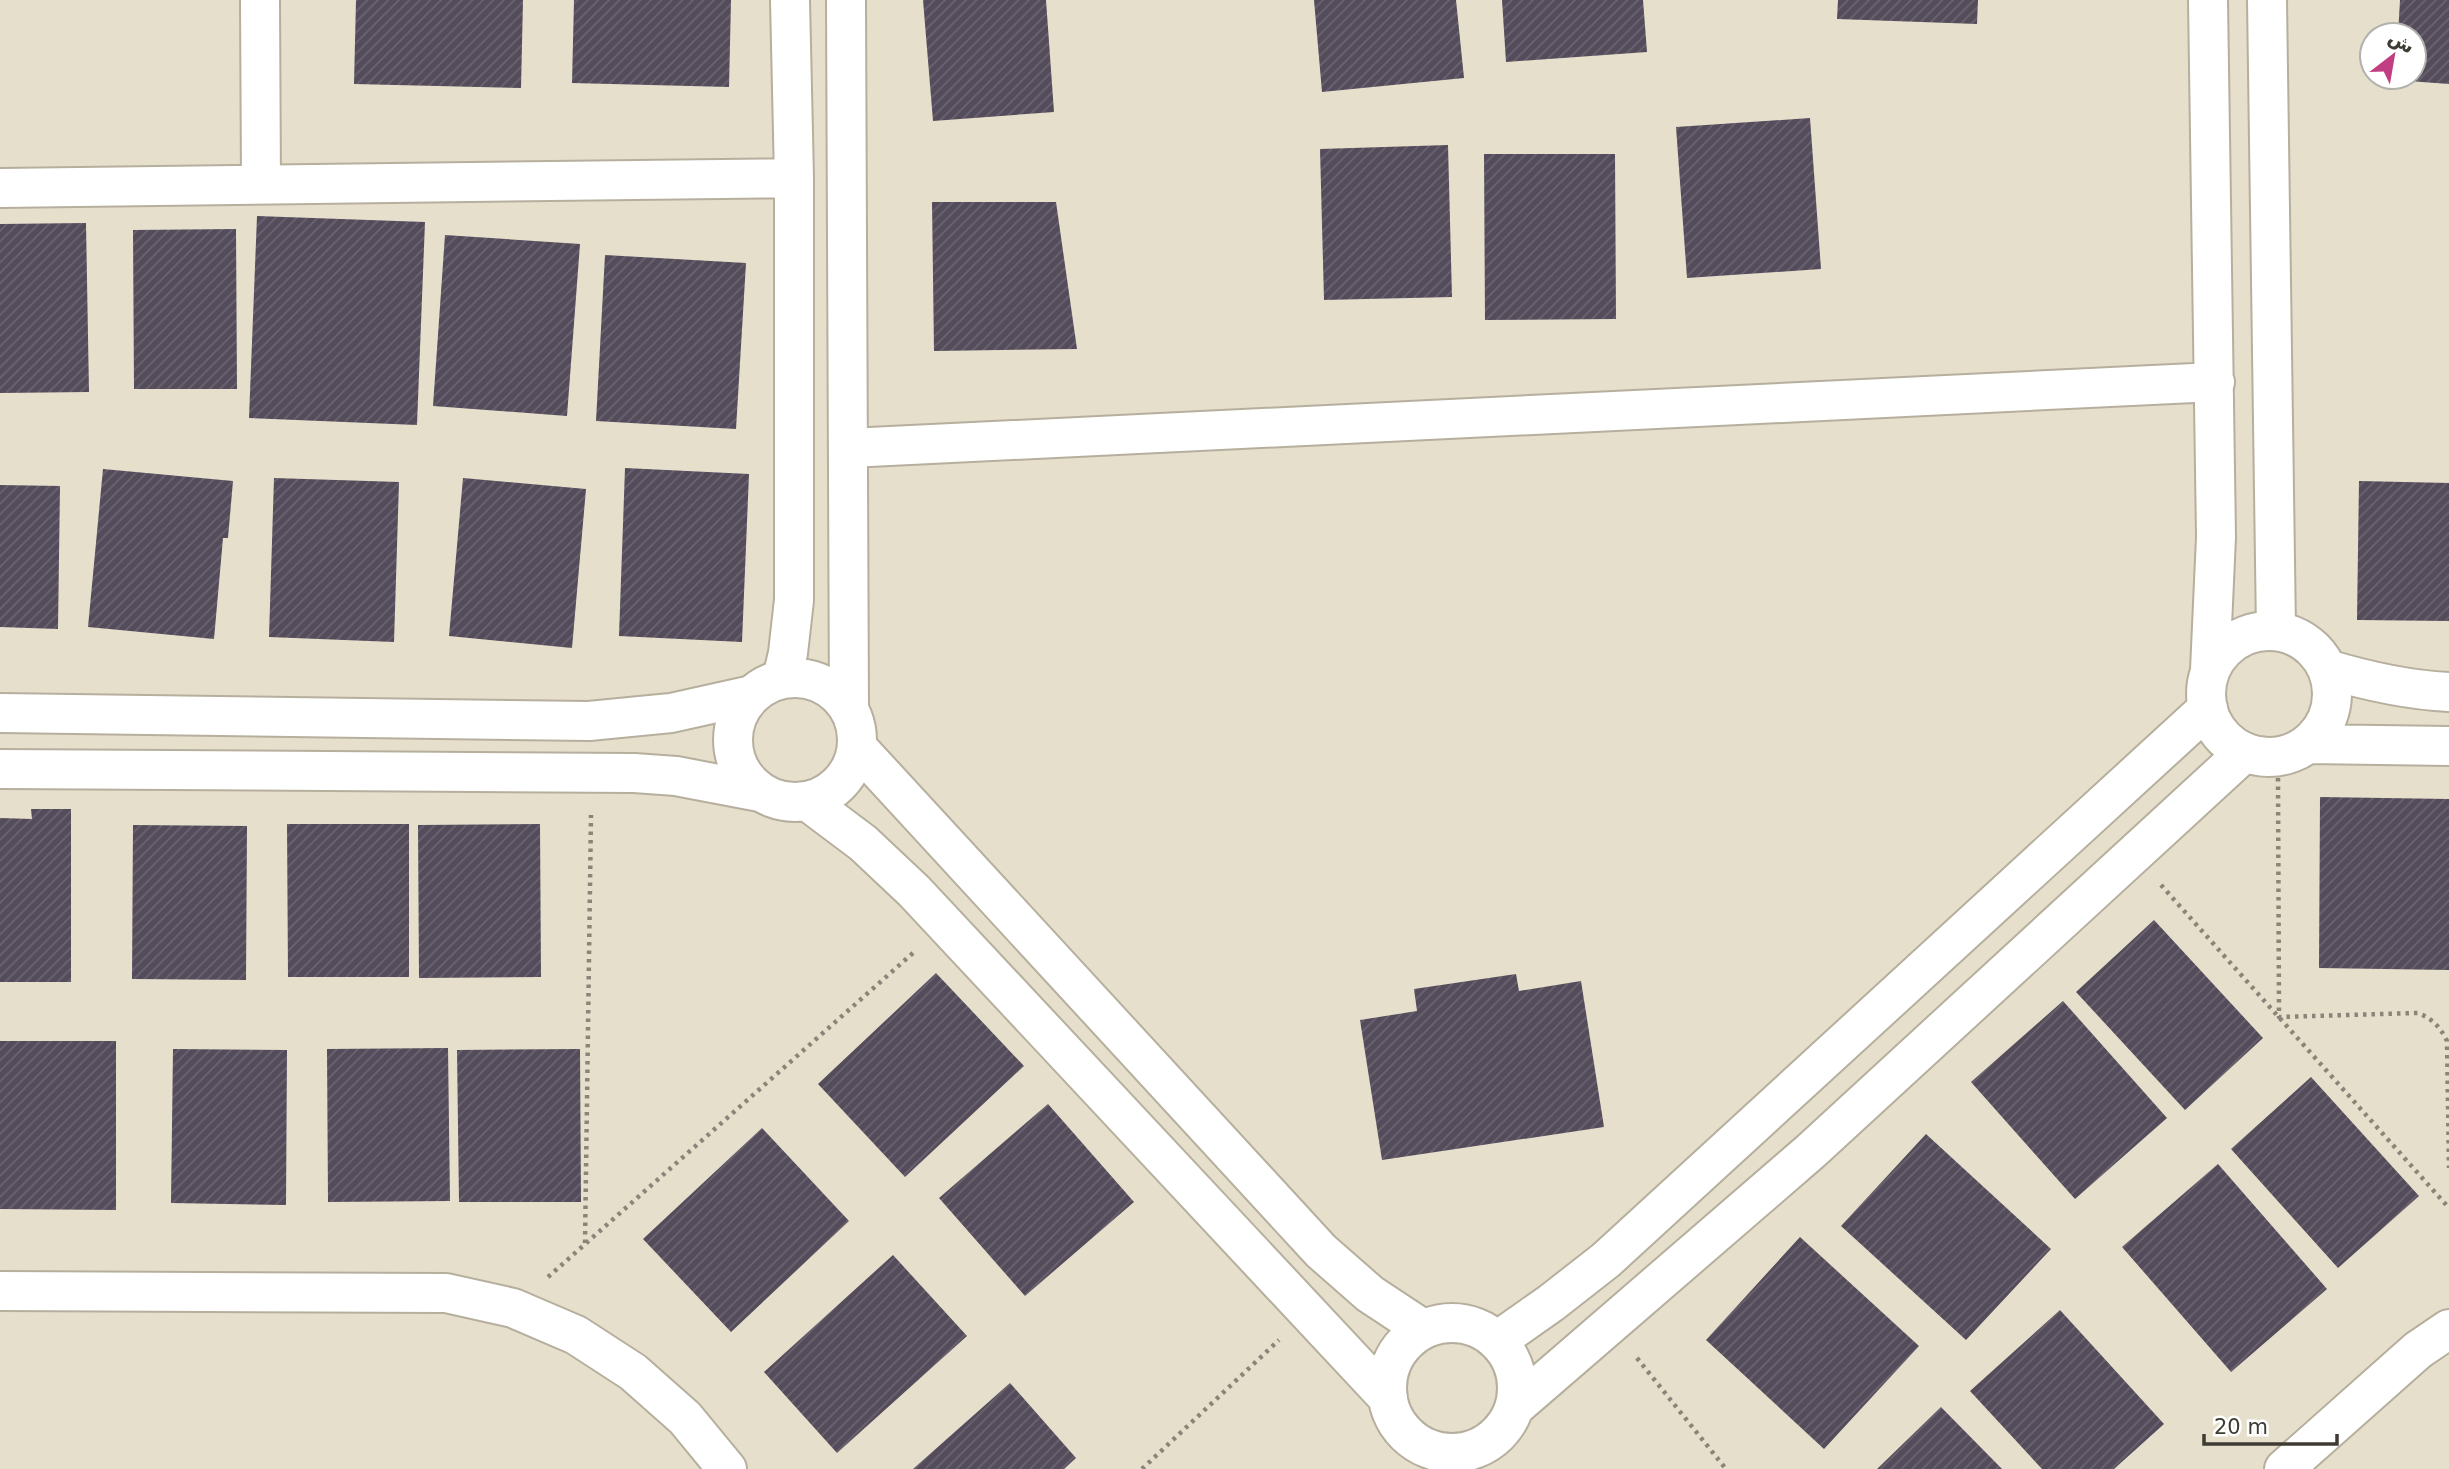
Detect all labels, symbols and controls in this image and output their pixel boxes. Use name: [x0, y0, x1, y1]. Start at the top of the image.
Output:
north arrow: [2358, 21, 2428, 91]
text: ش: [2384, 25, 2419, 58]
scale bar: [2204, 1402, 2337, 1446]
text: 20 m: [2214, 1415, 2268, 1439]

